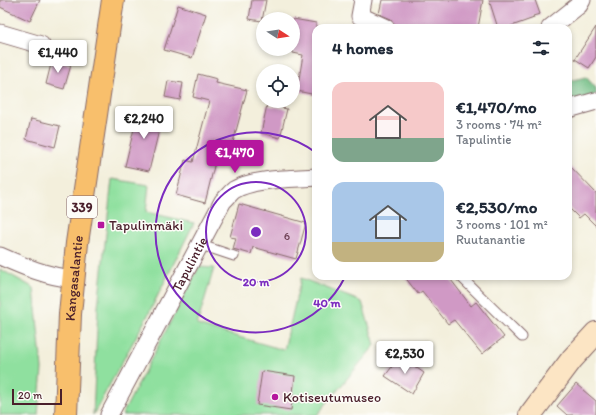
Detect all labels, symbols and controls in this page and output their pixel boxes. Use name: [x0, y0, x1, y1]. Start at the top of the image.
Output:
north arrow: [256, 12, 300, 56]
map controls: [256, 12, 300, 108]
icon: filters: [530, 37, 552, 59]
text: 4 homes: [332, 38, 393, 58]
pin: €1,440: [25, 40, 91, 74]
text: €1,440: [38, 45, 78, 60]
button: locate: [256, 64, 300, 108]
text: €1,470/mo: [456, 97, 537, 117]
icon: home: [364, 98, 412, 146]
pin: €2,240: [111, 106, 177, 140]
text: €2,240: [124, 111, 164, 126]
text: 3 rooms · 74 m²: [456, 117, 542, 132]
text: Tapulintie: [456, 132, 512, 147]
pin: €1,470: [202, 140, 268, 174]
text: €1,470: [216, 145, 254, 160]
road number: 339: [67, 196, 97, 218]
text: €2,530/mo: [456, 197, 537, 217]
icon: home: [364, 198, 412, 246]
place label: Tapulinmäki: [109, 217, 183, 234]
text: 3 rooms · 101 m²: [456, 217, 548, 232]
marker: Tapulinmäki: [96, 220, 106, 230]
centre of rings: [249, 225, 263, 239]
house number: 6: [284, 229, 290, 243]
text: Ruutanantie: [456, 232, 525, 247]
street label: Kangasalantie: [62, 234, 87, 321]
street label: Tapulintie: [168, 234, 212, 295]
text: 20 m: [243, 275, 270, 289]
text: 40 m: [313, 296, 342, 310]
pin: €2,530: [372, 341, 438, 375]
text: €2,530: [385, 346, 425, 361]
scale bar: [12, 387, 62, 406]
text: 20 m: [18, 389, 42, 402]
place label: Kotiseutumuseo: [283, 389, 381, 406]
marker: Kotiseutumuseo: [270, 392, 280, 402]

